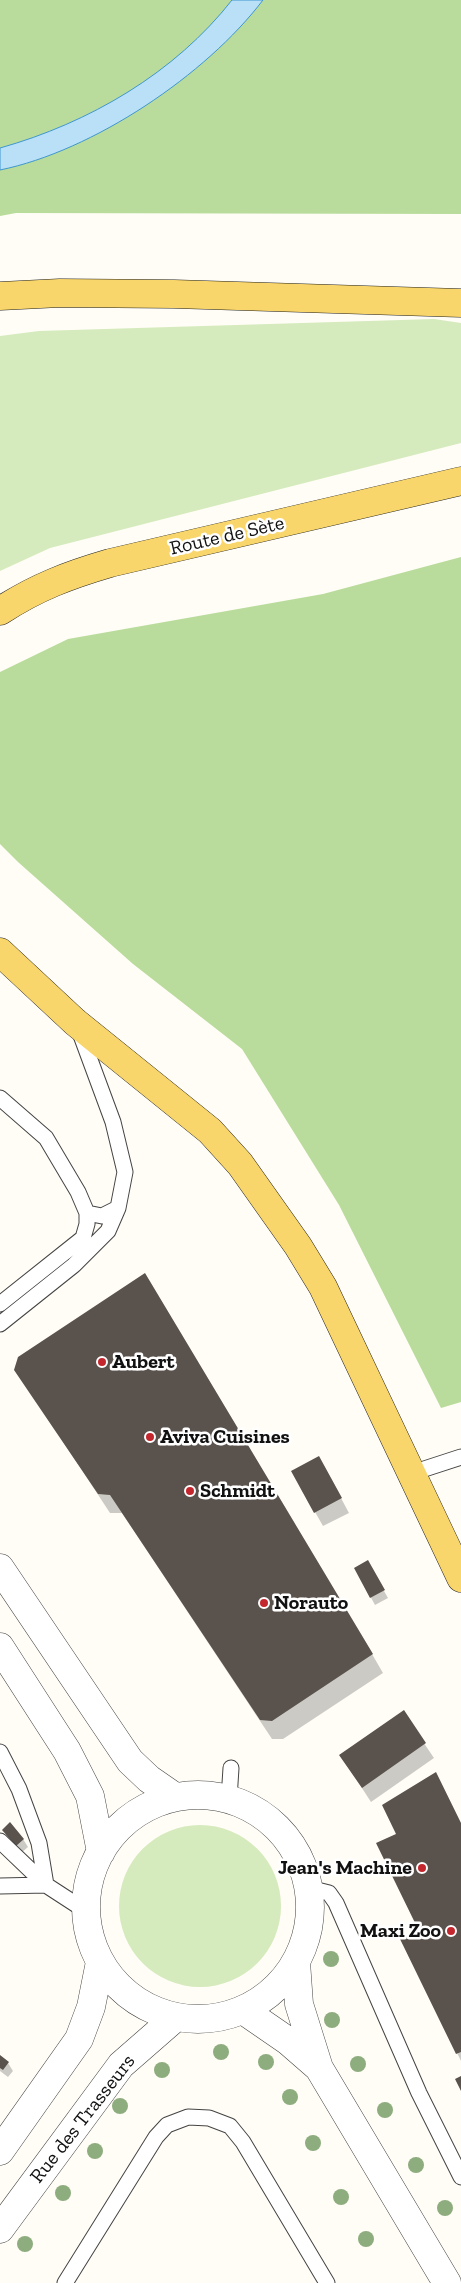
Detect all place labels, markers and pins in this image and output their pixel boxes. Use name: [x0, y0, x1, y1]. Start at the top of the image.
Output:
place label: Aubert: [112, 1350, 175, 1374]
marker: Aubert: [96, 1356, 108, 1368]
place label: Aviva Cuisines: [160, 1425, 290, 1449]
marker: Aviva Cuisines: [144, 1431, 156, 1443]
place label: Schmidt: [200, 1479, 275, 1503]
marker: Schmidt: [184, 1485, 196, 1497]
place label: Norauto: [274, 1591, 348, 1615]
marker: Norauto: [258, 1597, 270, 1609]
place label: Jean's Machine: [278, 1856, 412, 1880]
marker: Jean's Machine: [416, 1862, 428, 1874]
place label: Maxi Zoo: [360, 1919, 441, 1943]
marker: Maxi Zoo: [445, 1925, 457, 1937]

